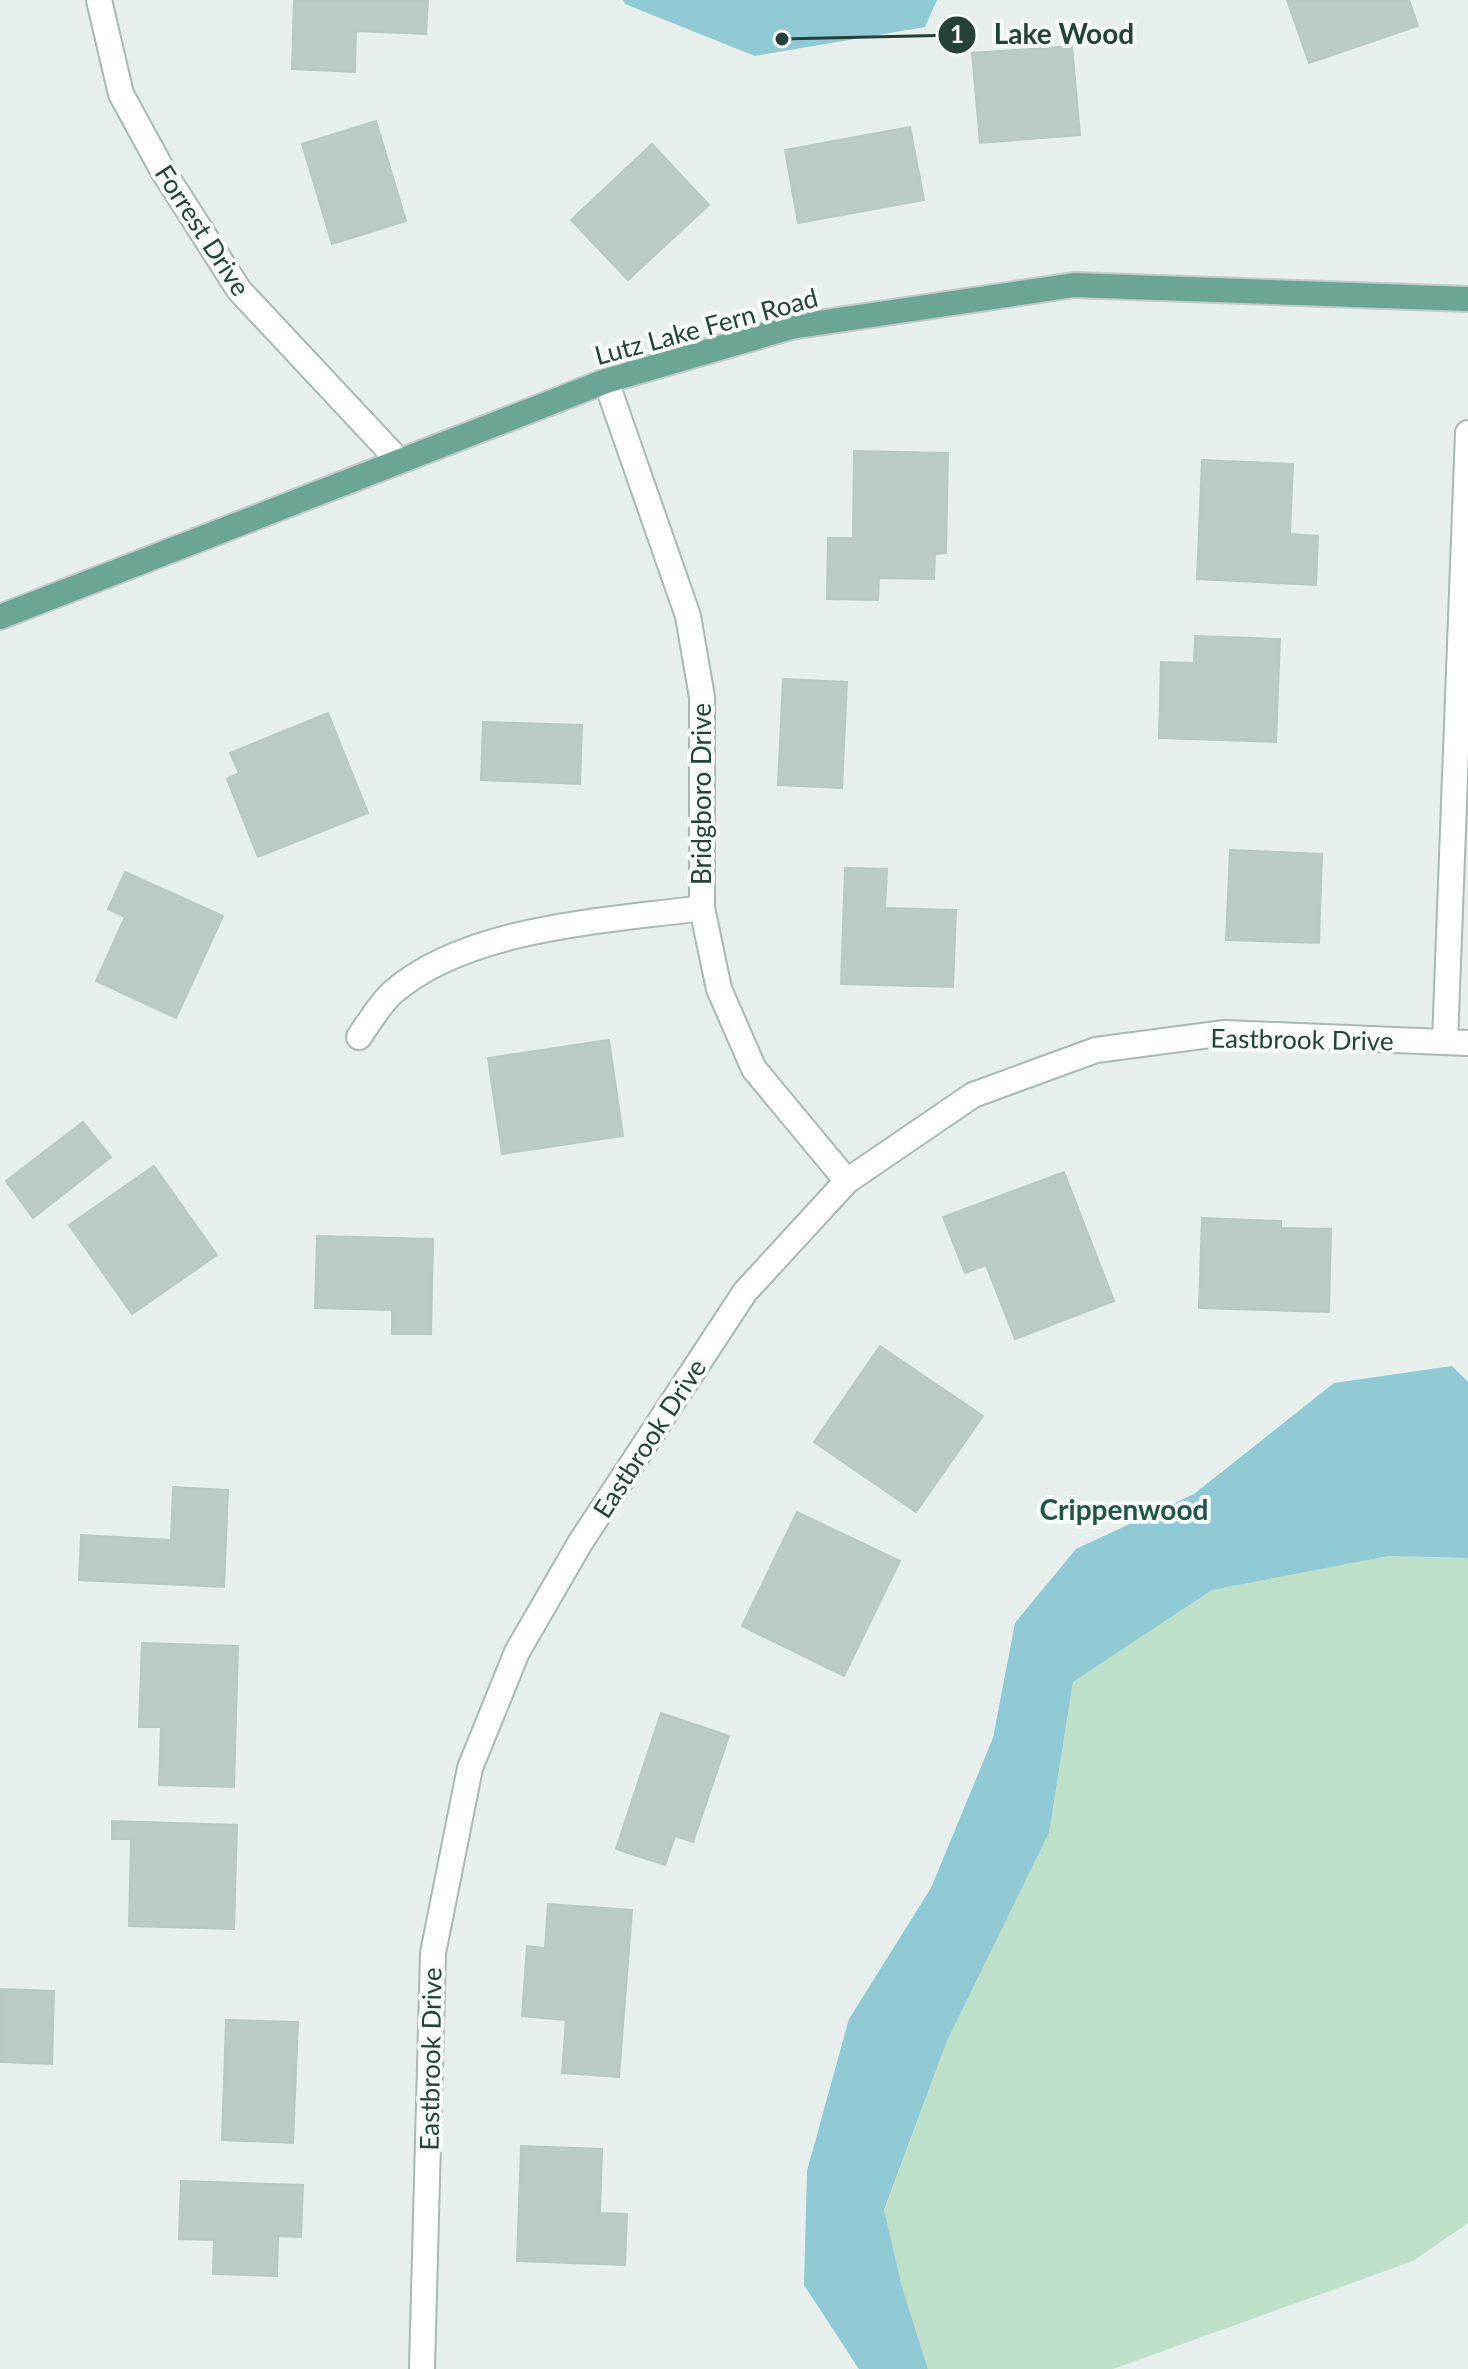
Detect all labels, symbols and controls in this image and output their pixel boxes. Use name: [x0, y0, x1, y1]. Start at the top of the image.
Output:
callout: Lake Wood: [937, 9, 1150, 61]
text: Lake Wood: [994, 16, 1134, 50]
text: 1: [950, 19, 964, 48]
street label: Forrest Drive: [149, 159, 257, 301]
street label: Lutz Lake Fern Road: [591, 281, 821, 371]
street label: Bridgboro Drive: [685, 703, 717, 885]
street label: Eastbrook Drive: [1210, 1021, 1394, 1057]
street label: Eastbrook Drive: [586, 1352, 712, 1524]
district label: Crippenwood: [1040, 1492, 1208, 1526]
street label: Eastbrook Drive: [412, 1967, 448, 2151]

